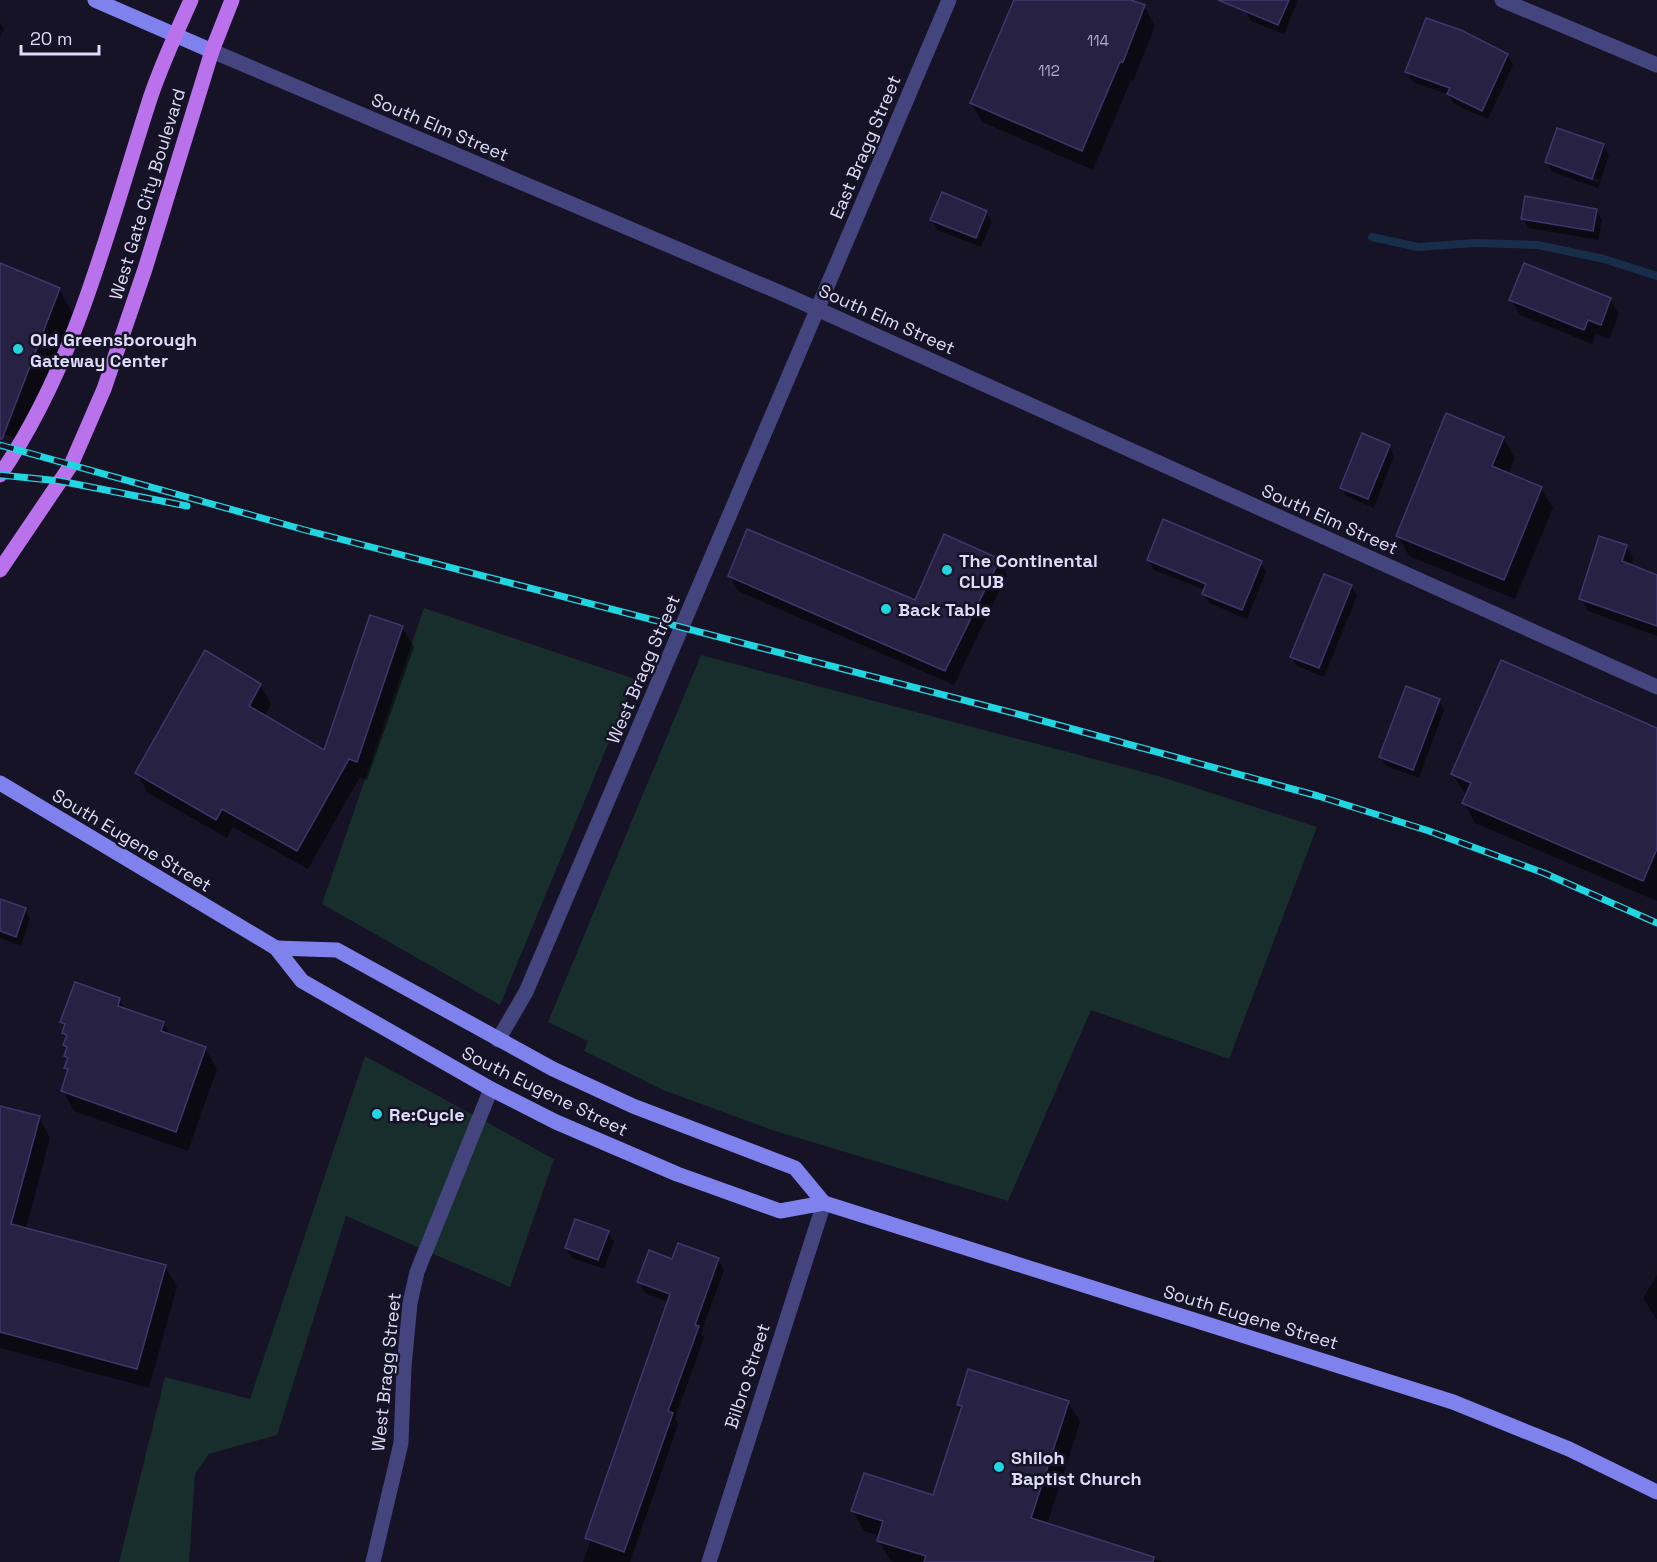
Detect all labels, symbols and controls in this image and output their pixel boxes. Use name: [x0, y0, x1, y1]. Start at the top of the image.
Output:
scale bar: [21, 18, 99, 56]
text: 20 m: [30, 27, 73, 50]
house number: 114: [1087, 31, 1109, 50]
house number: 112: [1038, 61, 1060, 80]
street label: East Bragg Street: [824, 72, 906, 222]
street label: West Gate City Boulevard: [104, 86, 190, 302]
street label: South Elm Street: [368, 88, 512, 166]
street label: South Elm Street: [815, 279, 959, 359]
place label: Old Greensborough Gateway Center: [30, 328, 197, 372]
marker: Old Greensborough Gateway Center: [11, 342, 25, 356]
street label: South Elm Street: [1258, 479, 1402, 559]
place label: The Continental CLUB: [959, 549, 1098, 593]
marker: The Continental CLUB: [940, 563, 954, 577]
street label: West Bragg Street: [601, 591, 685, 747]
place label: Back Table: [898, 598, 991, 621]
marker: Back Table: [879, 602, 893, 616]
street label: South Eugene Street: [48, 783, 216, 897]
street label: South Eugene Street: [458, 1041, 632, 1141]
place label: Re:Cycle: [389, 1103, 465, 1126]
marker: Re:Cycle: [370, 1107, 384, 1121]
street label: South Eugene Street: [1161, 1279, 1341, 1355]
street label: West Bragg Street: [366, 1291, 406, 1453]
street label: Bilbro Street: [719, 1320, 775, 1432]
place label: Shiloh Baptist Church: [1011, 1446, 1142, 1490]
marker: Shiloh Baptist Church: [992, 1460, 1006, 1474]

